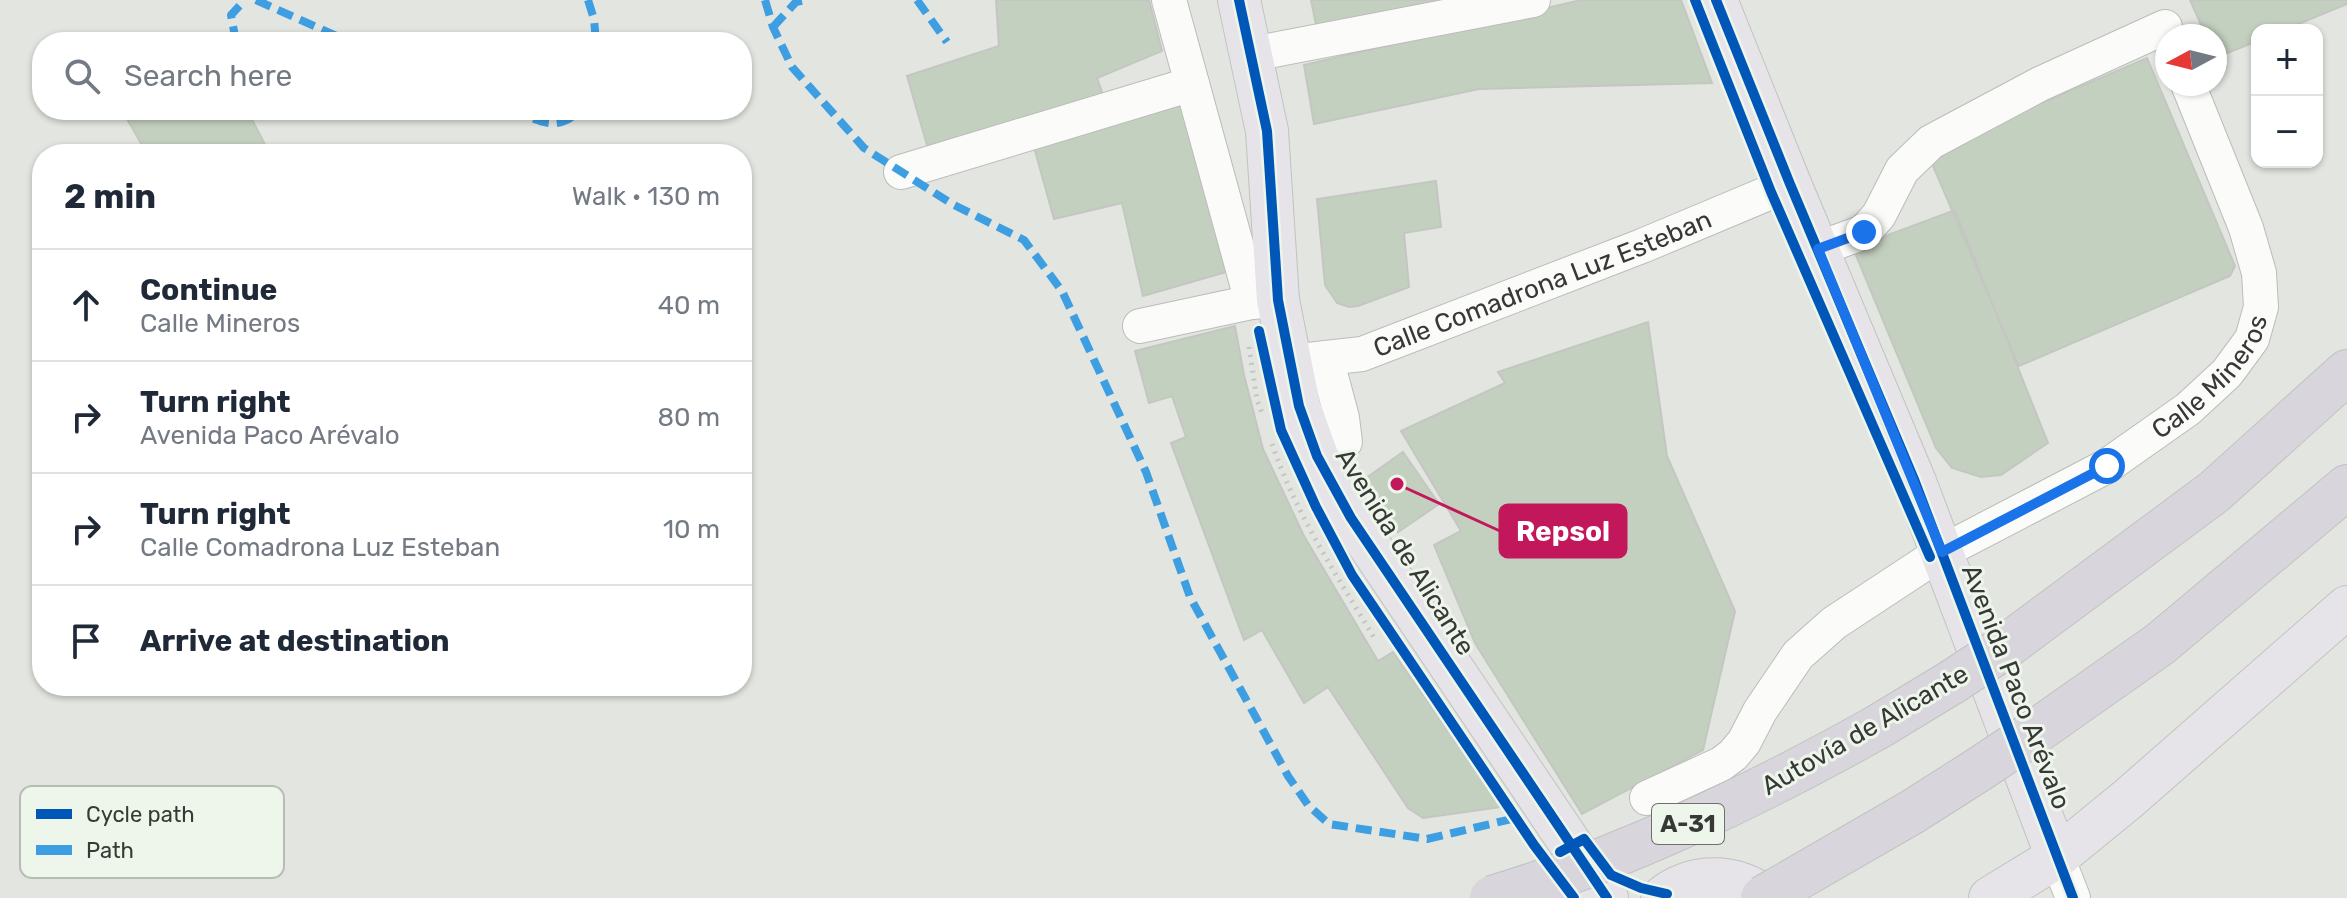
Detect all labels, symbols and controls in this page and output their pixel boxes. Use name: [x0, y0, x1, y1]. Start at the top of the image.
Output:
north arrow: [2155, 24, 2227, 96]
map controls: [2251, 24, 2323, 168]
button: +: [2251, 24, 2323, 96]
search box: [32, 32, 752, 120]
icon: search: [60, 54, 104, 98]
text: Search here: [124, 58, 292, 94]
button: −: [2251, 96, 2323, 168]
text: 2 min: [64, 176, 156, 217]
text: Walk · 130 m: [572, 181, 720, 212]
street label: Calle Comadrona Luz Esteban: [1369, 203, 1716, 364]
route end: [1846, 214, 1882, 250]
text: Continue: [140, 272, 277, 308]
icon: ahead: [64, 283, 108, 327]
text: 40 m: [658, 290, 720, 321]
text: Calle Mineros: [140, 308, 300, 339]
street label: Calle Mineros: [2146, 311, 2274, 445]
text: Turn right: [140, 384, 291, 420]
icon: right: [64, 395, 108, 439]
text: 80 m: [657, 402, 720, 433]
text: Avenida Paco Arévalo: [140, 420, 400, 451]
street label: Avenida de Alicante: [1329, 443, 1481, 661]
route start: [2089, 448, 2125, 484]
text: Turn right: [140, 496, 291, 532]
callout: Repsol: [1500, 505, 1626, 557]
icon: right: [64, 507, 108, 551]
text: 10 m: [663, 514, 720, 545]
text: Repsol: [1516, 515, 1610, 548]
text: Calle Comadrona Luz Esteban: [140, 532, 500, 563]
street label: Avenida Paco Arévalo: [1955, 560, 2077, 814]
icon: arrive: [64, 619, 108, 663]
text: Arrive at destination: [140, 623, 450, 659]
street label: Autovía de Alicante: [1756, 658, 1974, 802]
legend: [20, 786, 284, 878]
text: Cycle path: [86, 801, 195, 828]
road number: A-31: [1652, 804, 1724, 844]
text: Path: [86, 837, 134, 864]

